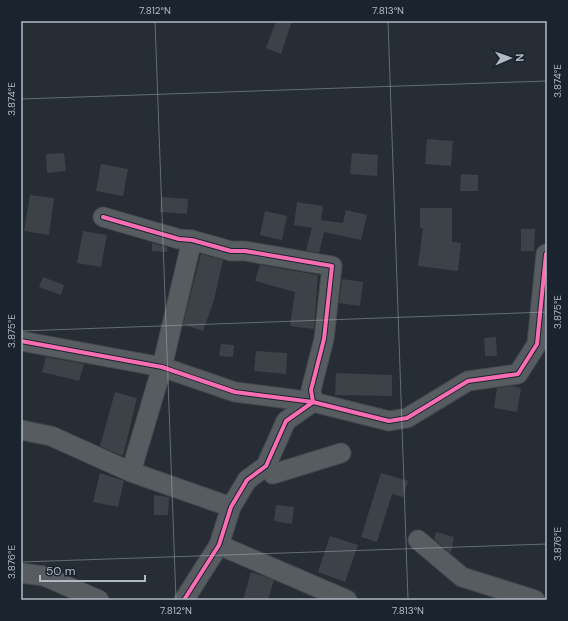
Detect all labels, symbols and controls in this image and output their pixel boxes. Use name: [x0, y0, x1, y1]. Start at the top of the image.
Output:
text: 7.812°N: [139, 4, 171, 17]
text: 7.813°N: [372, 4, 404, 17]
north arrow: [490, 38, 530, 78]
text: N: [513, 53, 527, 62]
text: 3.874°E: [551, 64, 564, 98]
text: 3.874°E: [5, 82, 18, 116]
text: 3.875°E: [551, 295, 564, 329]
text: 3.875°E: [5, 314, 18, 348]
text: 3.876°E: [551, 527, 564, 561]
text: 3.876°E: [5, 545, 18, 579]
scale bar: [40, 557, 145, 583]
text: 50 m: [46, 563, 75, 579]
text: 7.812°N: [160, 604, 192, 617]
text: 7.813°N: [392, 604, 424, 617]

